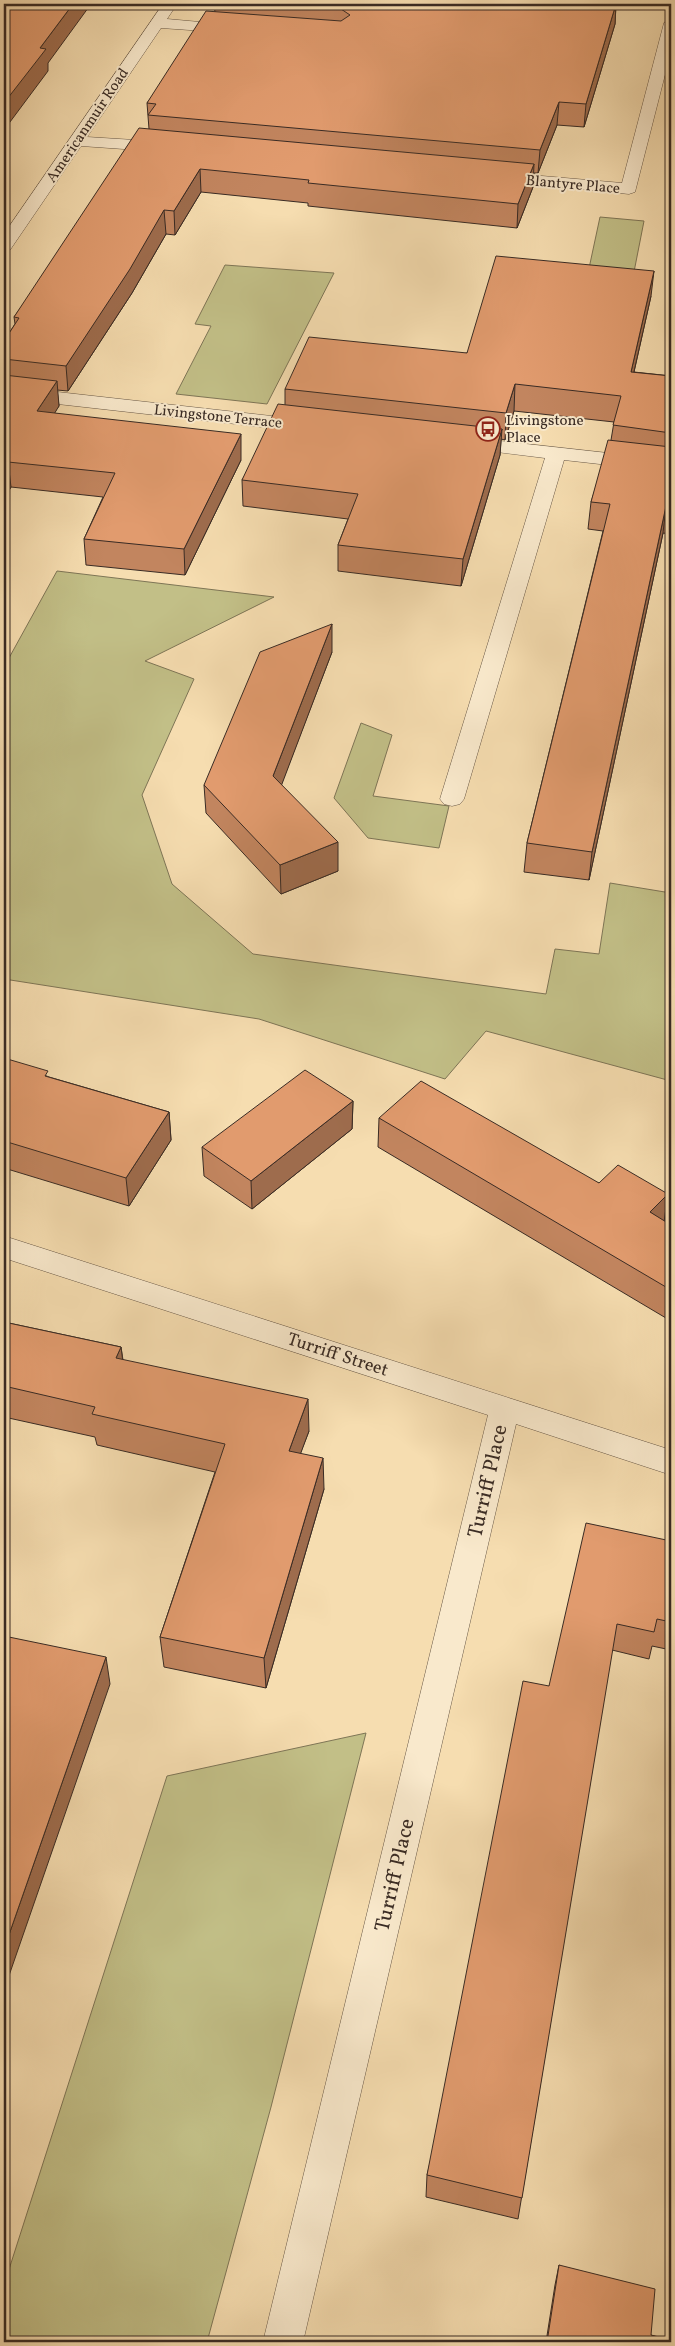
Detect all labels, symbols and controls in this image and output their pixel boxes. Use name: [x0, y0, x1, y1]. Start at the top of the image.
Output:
street label: Americanmuir Road: [42, 64, 134, 187]
street label: Blantyre Place: [525, 171, 621, 200]
street label: Livingstone Terrace: [153, 400, 283, 435]
place label: Livingstone Place: [506, 411, 584, 449]
bus stop icon: Livingstone Place: [475, 416, 501, 442]
street label: Turriff Street: [284, 1327, 391, 1384]
street label: Turriff Place: [461, 1422, 516, 1541]
street label: Turriff Place: [368, 1816, 423, 1935]

